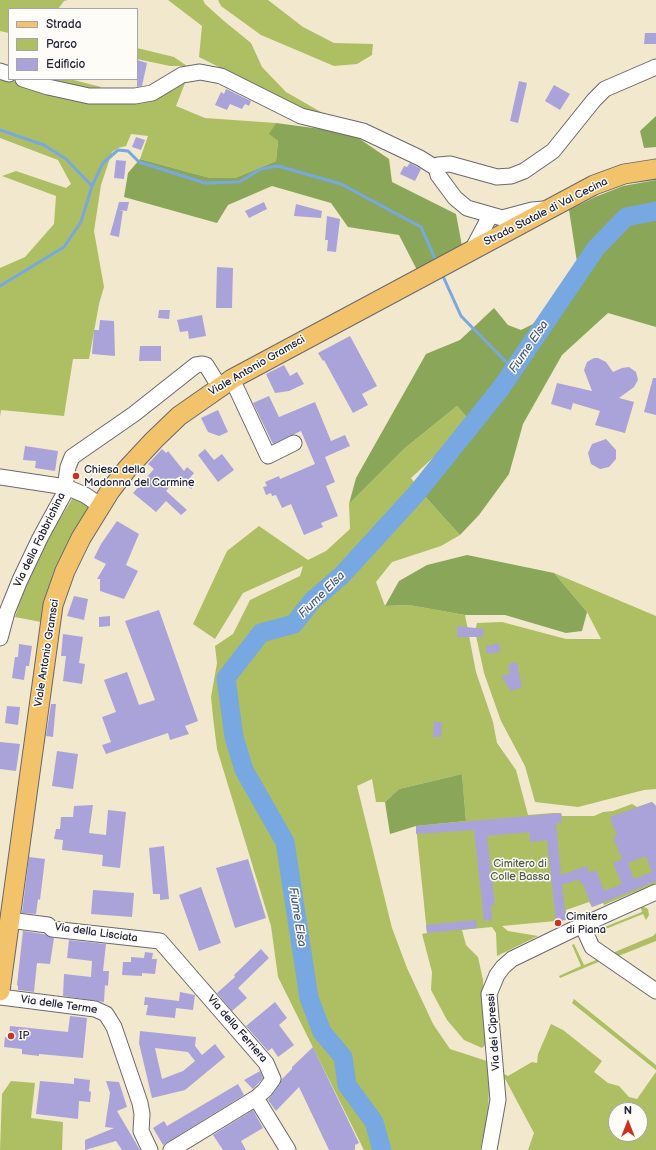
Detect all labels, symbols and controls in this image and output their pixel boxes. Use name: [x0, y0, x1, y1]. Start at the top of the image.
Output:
legend: [8, 8, 138, 80]
text: Strada: [46, 17, 82, 32]
text: Parco: [46, 37, 77, 52]
text: Edificio: [46, 57, 85, 72]
street label: Strada Statale di Val Cecina: [482, 175, 610, 249]
water label: Fiume Elsa: [506, 318, 552, 376]
street label: Viale Antonio Gramsci: [207, 333, 307, 399]
place label: Chiesa della Madonna del Carmine: [84, 463, 195, 489]
marker: Chiesa della Madonna del Carmine: [71, 471, 81, 481]
street label: Via della Fabbrichina: [11, 490, 69, 590]
water label: Fiume Elsa: [296, 569, 348, 621]
street label: Viale Antonio Gramsci: [32, 598, 62, 708]
park label: Cimitero di Colle Bassa: [490, 857, 550, 883]
water label: Fiume Elsa: [285, 886, 309, 948]
place label: Cimitero di Piana: [566, 910, 608, 936]
marker: Cimitero di Piana: [553, 918, 563, 928]
street label: Via della Lisciata: [54, 921, 138, 945]
street label: Via delle Terme: [20, 993, 98, 1017]
street label: Via della Ferriera: [204, 993, 270, 1065]
street label: Via dei Cipressi: [485, 993, 503, 1071]
place label: IP: [19, 1029, 29, 1043]
marker: IP: [6, 1031, 16, 1041]
north arrow: [608, 1102, 648, 1142]
text: N: [624, 1104, 632, 1117]

